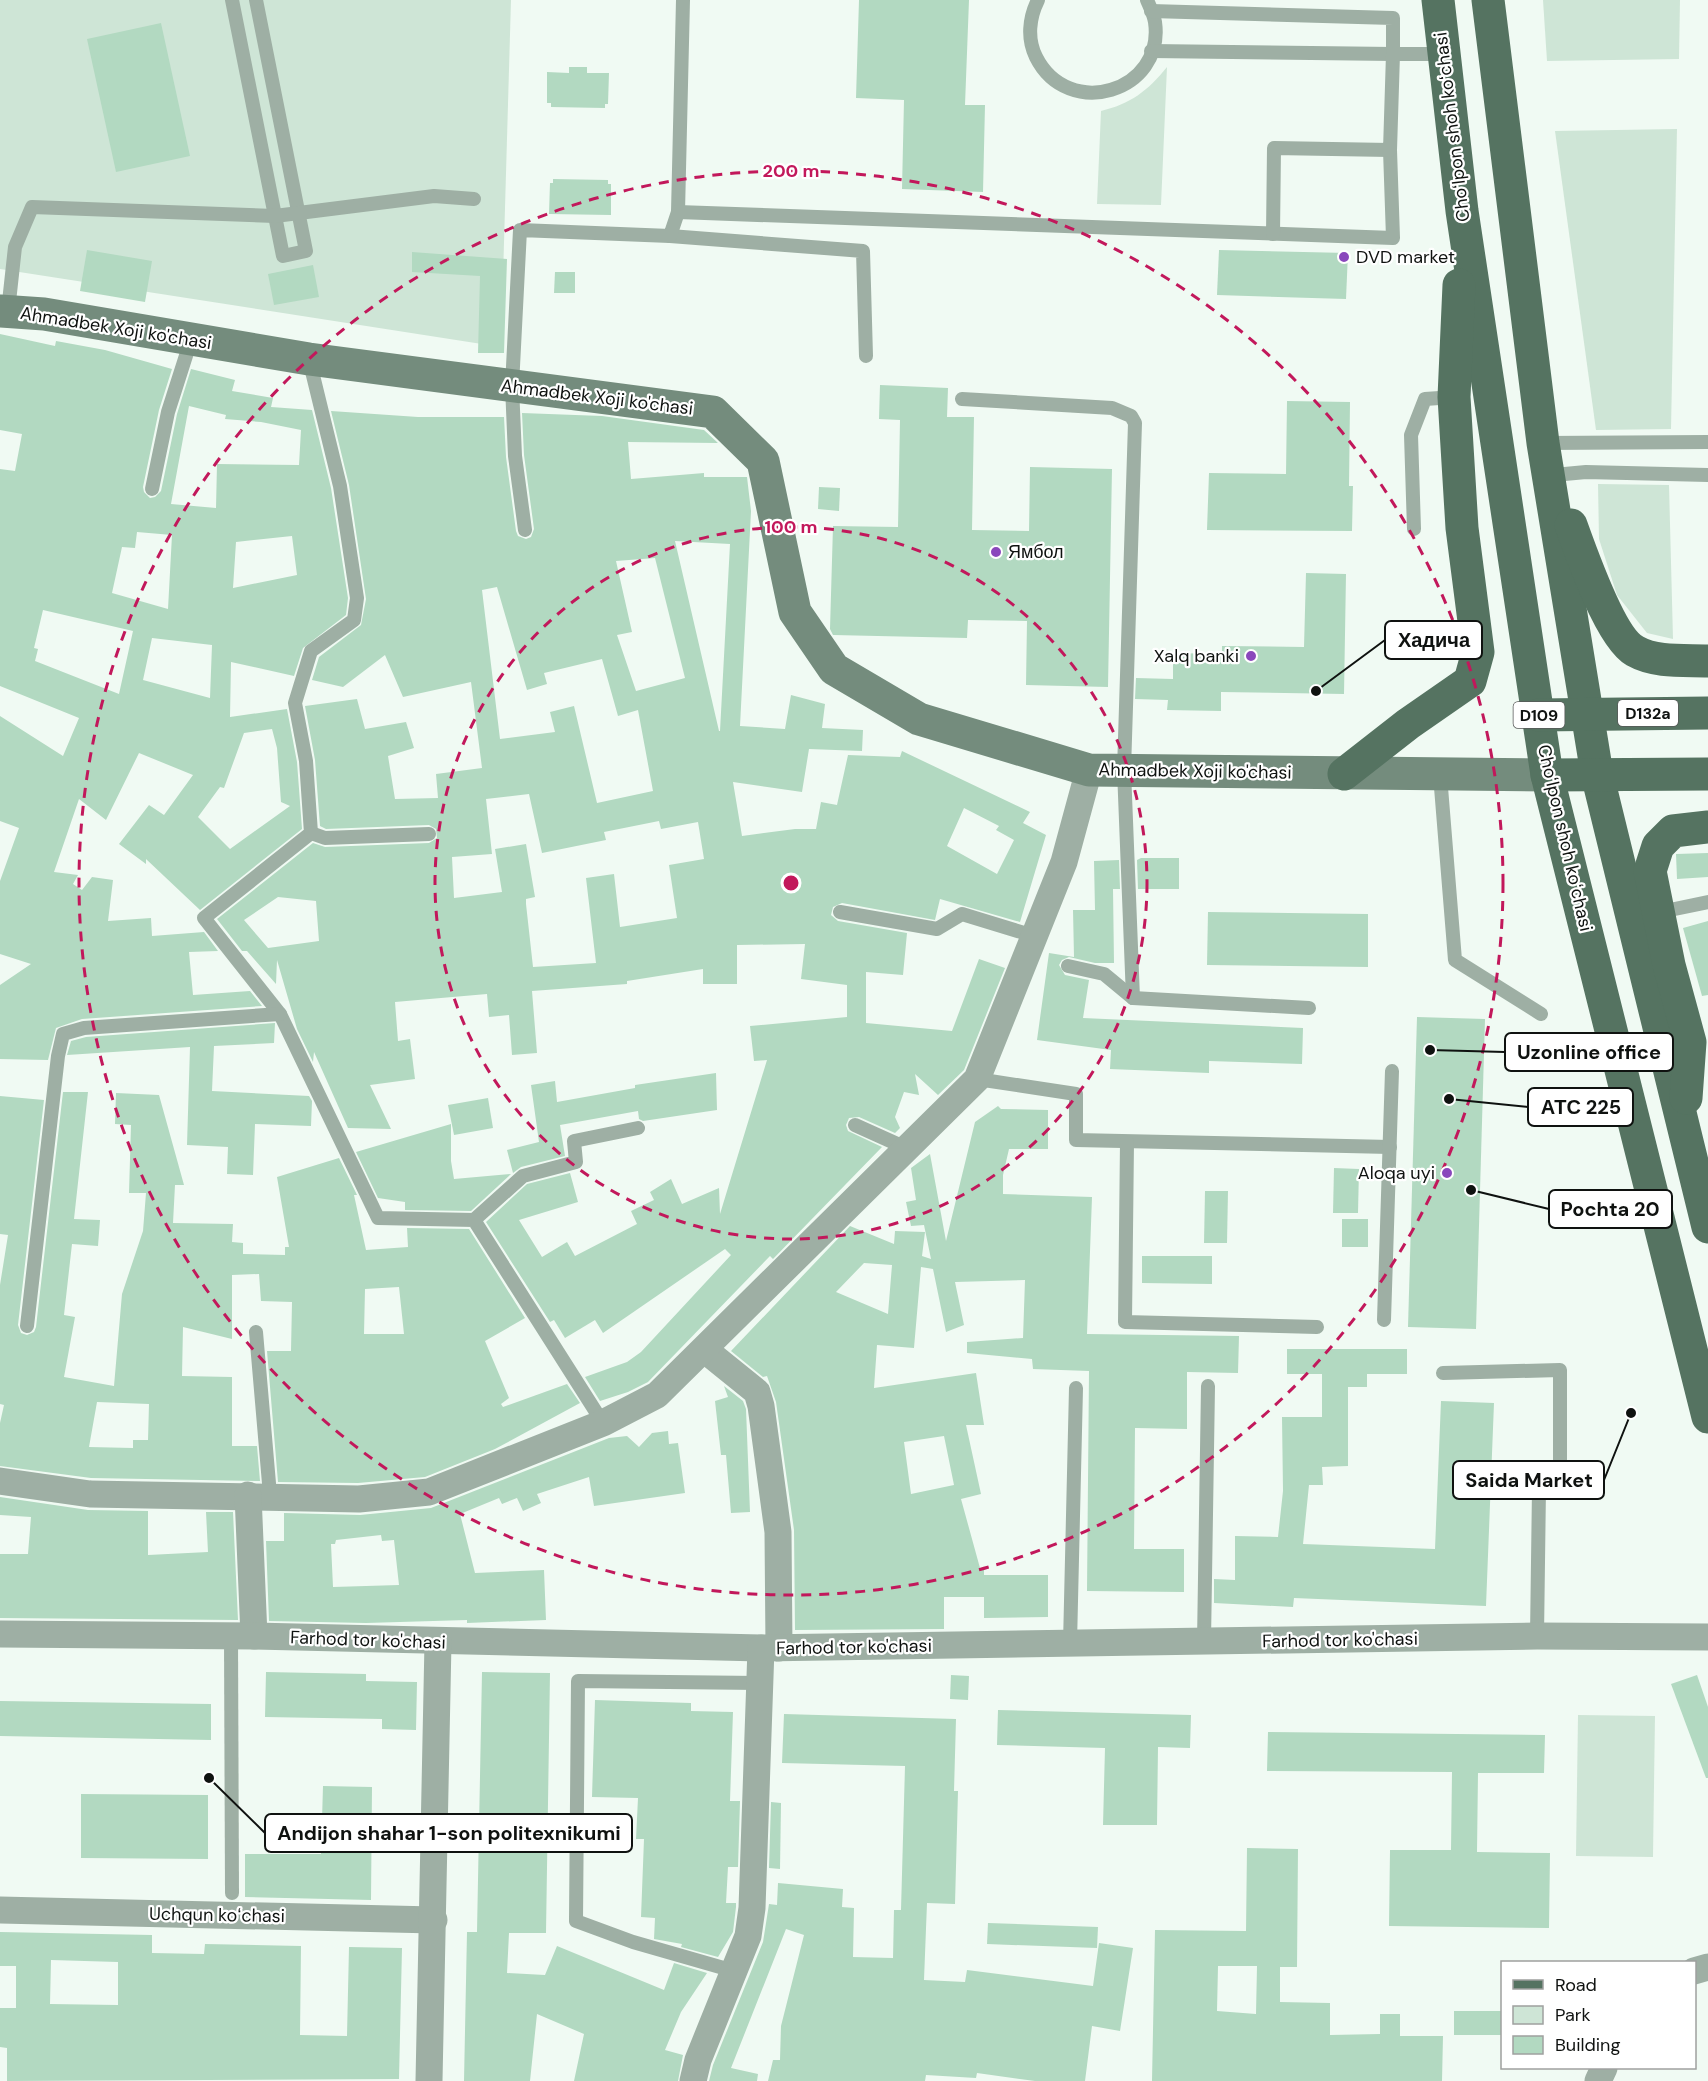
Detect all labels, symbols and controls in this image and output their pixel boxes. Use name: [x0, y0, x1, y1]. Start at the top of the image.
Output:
street label: Choʻlpon shoh koʻchasi: [1428, 31, 1476, 223]
text: 200 m: [763, 159, 819, 183]
place label: DVD market: [1356, 245, 1455, 269]
marker: DVD market: [1337, 250, 1351, 264]
street label: Ahmadbek Xoji ko'chasi: [19, 301, 213, 355]
street label: Ahmadbek Xoji ko'chasi: [500, 373, 694, 421]
text: 100 m: [764, 515, 818, 539]
place label: Ямбол: [1008, 540, 1064, 564]
marker: Ямбол: [989, 545, 1003, 559]
callout: Хадича: [1385, 621, 1482, 659]
text: Хадича: [1398, 627, 1471, 653]
place label: Xalq banki: [1154, 644, 1239, 668]
marker: Xalq banki: [1244, 649, 1258, 663]
road number: D132a: [1618, 700, 1678, 726]
road number: D109: [1514, 702, 1564, 728]
street label: Choʻlpon shoh koʻchasi: [1532, 742, 1598, 934]
street label: Ahmadbek Xoji ko'chasi: [1098, 757, 1292, 785]
centre of rings: [781, 873, 801, 893]
callout: Uzonline office: [1505, 1033, 1673, 1071]
text: Uzonline office: [1517, 1039, 1661, 1065]
callout: АТС 225: [1528, 1088, 1633, 1126]
text: АТС 225: [1541, 1094, 1621, 1120]
place label: Aloqa uyi: [1358, 1161, 1435, 1185]
marker: Aloqa uyi: [1440, 1166, 1454, 1180]
callout: Pochta 20: [1549, 1190, 1672, 1228]
text: Pochta 20: [1560, 1196, 1660, 1222]
callout: Saida Market: [1453, 1461, 1604, 1499]
text: Saida Market: [1465, 1467, 1593, 1493]
street label: Farhod tor ko'chasi: [290, 1625, 446, 1655]
street label: Farhod tor ko'chasi: [1262, 1627, 1418, 1653]
street label: Farhod tor ko'chasi: [776, 1634, 932, 1660]
callout: Andijon shahar 1-son politexnikumi: [265, 1814, 632, 1852]
text: Andijon shahar 1-son politexnikumi: [277, 1820, 621, 1846]
street label: Uchqun koʻchasi: [149, 1902, 285, 1928]
legend: [1501, 1961, 1696, 2069]
text: Road: [1555, 1973, 1597, 1997]
text: Park: [1555, 2003, 1591, 2027]
text: Building: [1555, 2033, 1620, 2057]

